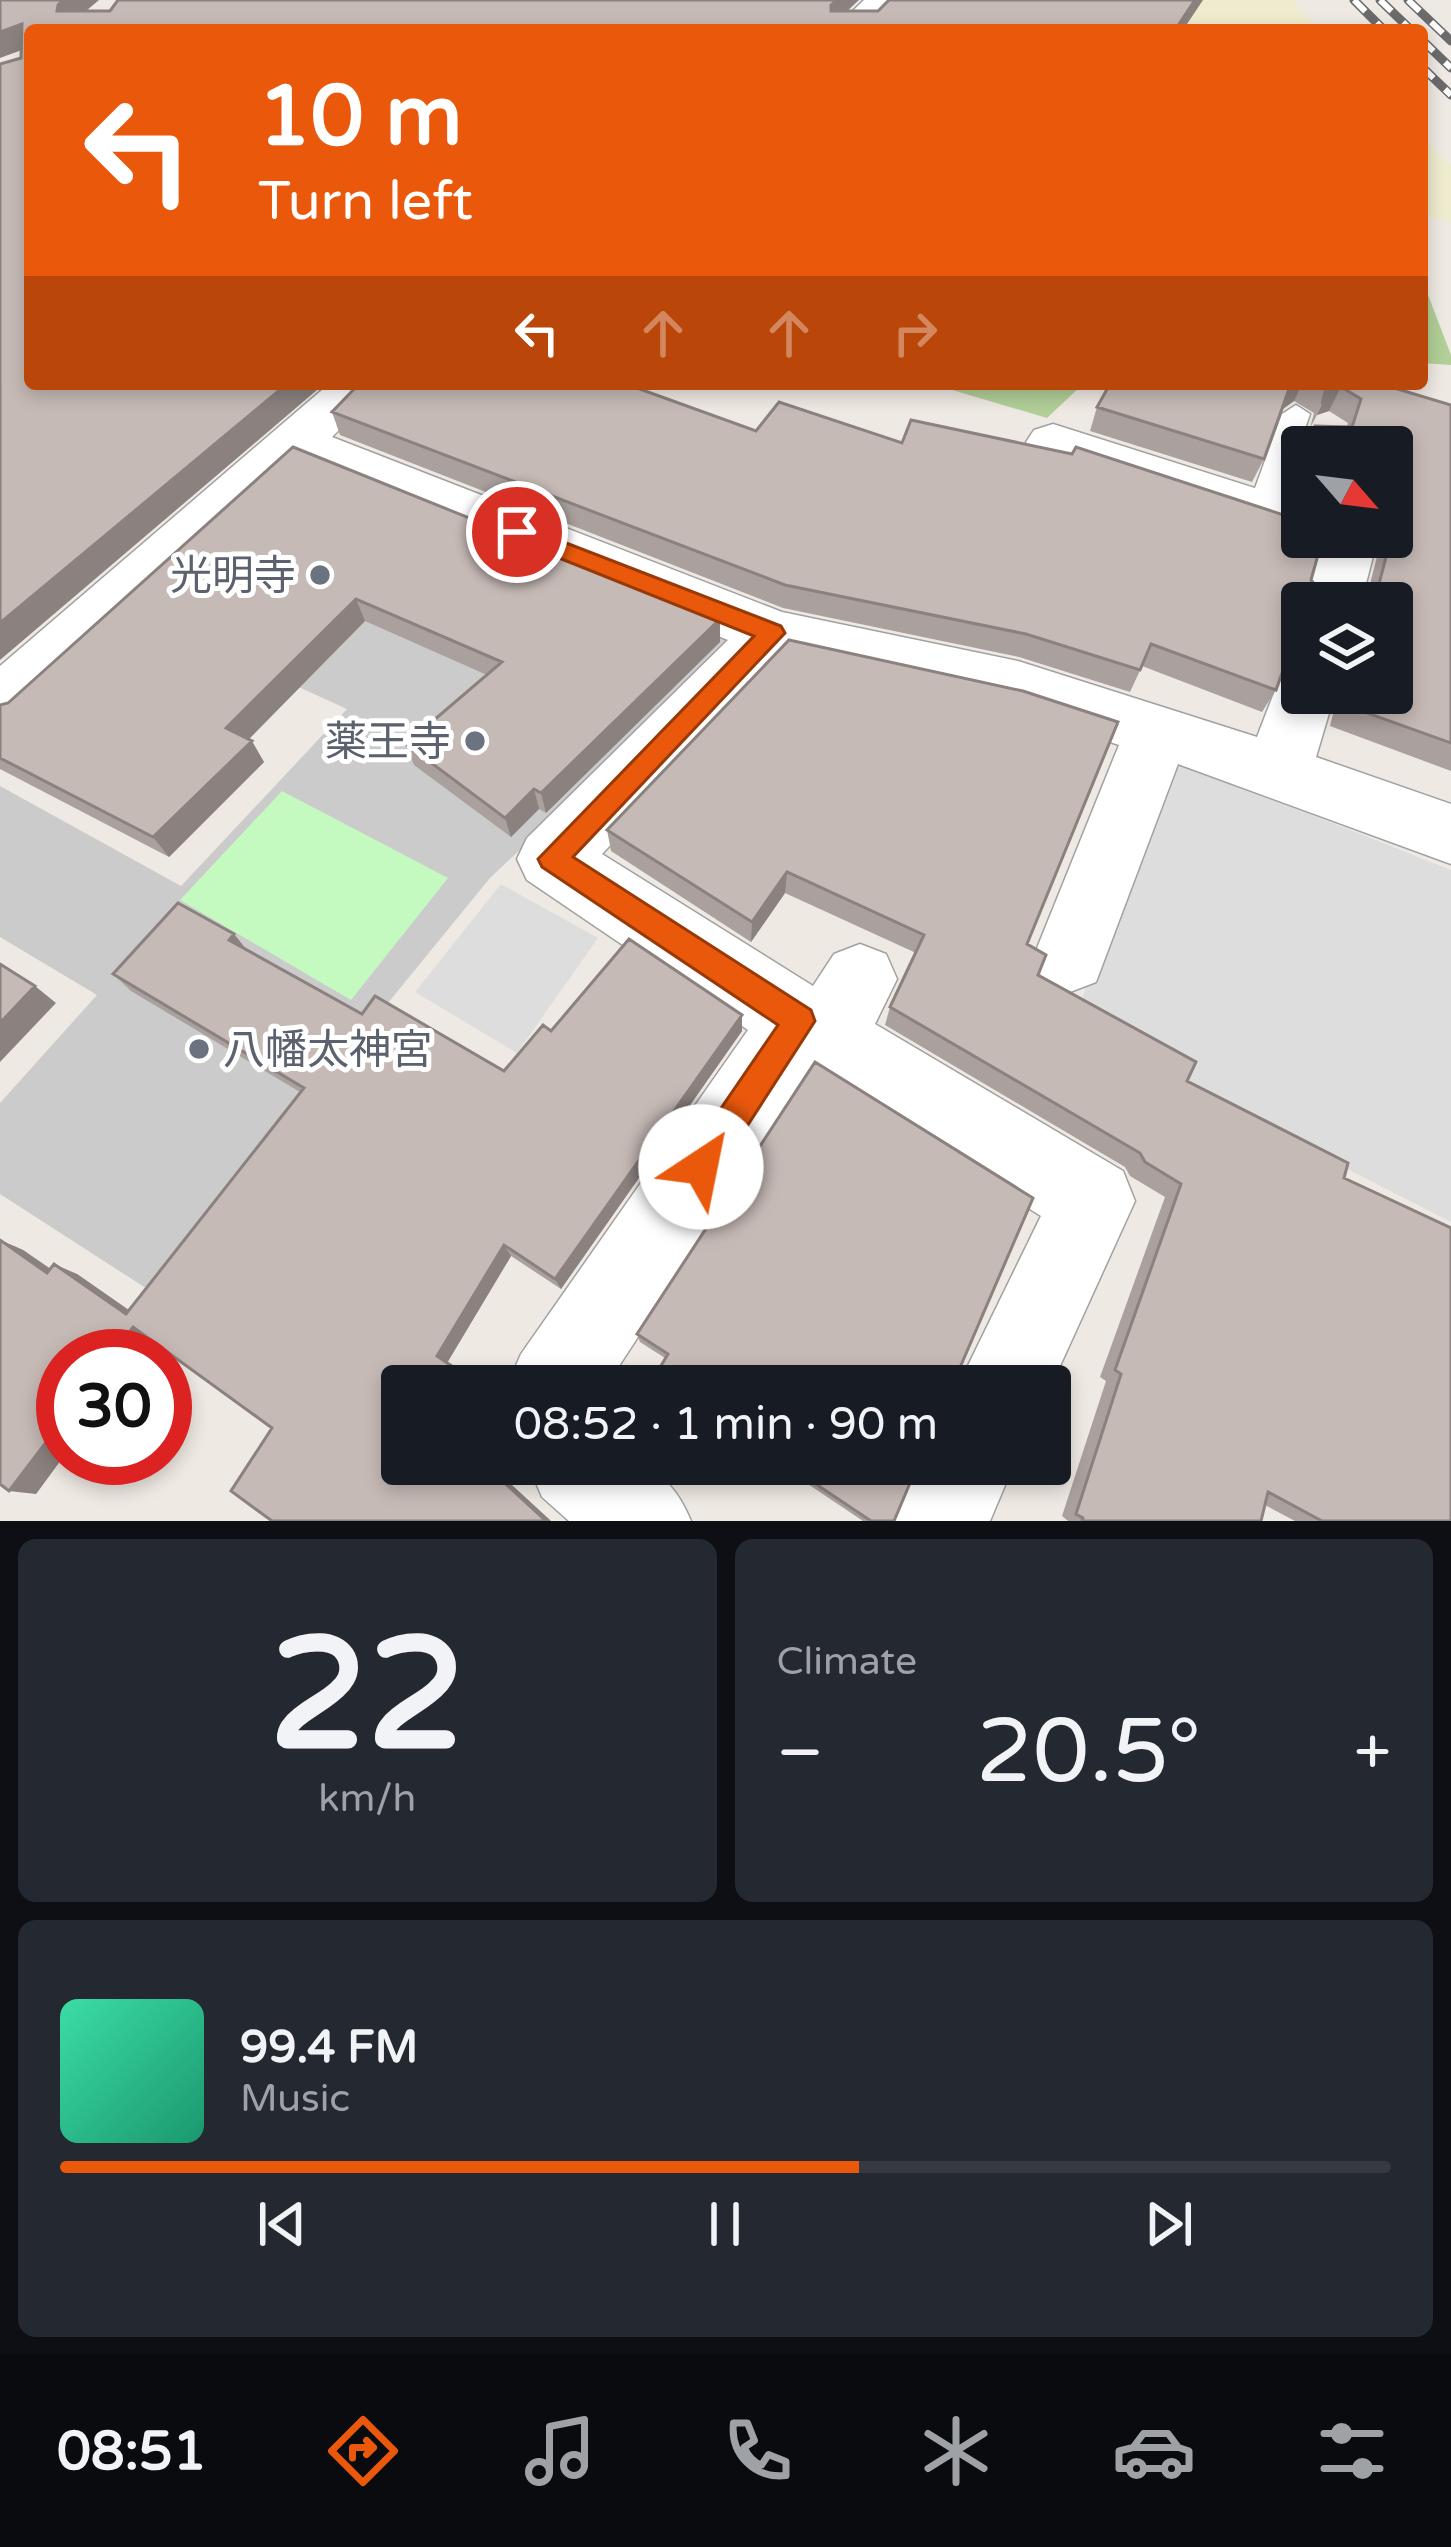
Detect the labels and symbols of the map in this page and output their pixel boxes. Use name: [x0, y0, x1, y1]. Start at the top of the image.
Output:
north arrow: [1281, 426, 1413, 558]
pin: [466, 481, 568, 583]
place label: 光明寺: [170, 551, 296, 602]
marker: 光明寺: [307, 562, 333, 588]
place label: 薬王寺: [325, 717, 451, 768]
marker: 薬王寺: [462, 728, 488, 754]
place label: 八幡太神宮: [223, 1025, 433, 1076]
marker: 八幡太神宮: [186, 1036, 212, 1062]
position arrow: [638, 1104, 764, 1230]
speed limit sign: 30: [36, 1329, 192, 1485]

